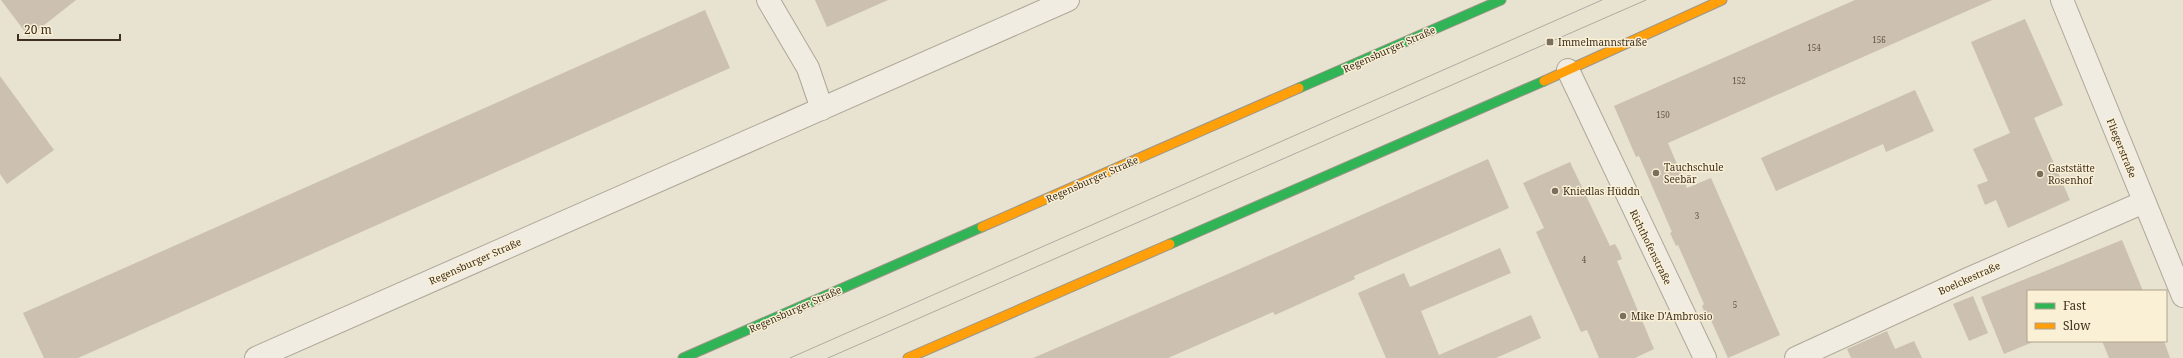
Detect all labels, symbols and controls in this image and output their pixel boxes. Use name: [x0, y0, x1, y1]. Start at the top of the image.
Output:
scale bar: [18, 16, 120, 42]
text: 20 m: [24, 21, 52, 38]
street label: Regensburger Straße: [1341, 22, 1437, 76]
house number: 156: [1872, 34, 1886, 45]
place label: Immelmannstraße: [1558, 35, 1647, 49]
marker: Immelmannstraße: [1545, 37, 1555, 47]
house number: 154: [1807, 42, 1821, 53]
house number: 152: [1732, 75, 1746, 86]
house number: 150: [1656, 109, 1670, 120]
street label: Fliegerstraße: [2104, 116, 2140, 180]
street label: Regensburger Straße: [1044, 152, 1140, 206]
place label: Tauchschule Seebär: [1664, 160, 1724, 186]
place label: Gaststätte Rosenhof: [2048, 161, 2095, 187]
marker: Tauchschule Seebär: [1651, 168, 1661, 178]
marker: Gaststätte Rosenhof: [2035, 169, 2045, 179]
place label: Kniedlas Hüddn: [1563, 184, 1641, 198]
marker: Kniedlas Hüddn: [1550, 186, 1560, 196]
street label: Richthofenstraße: [1627, 207, 1675, 287]
house number: 3: [1695, 210, 1700, 221]
street label: Regensburger Straße: [427, 234, 523, 288]
house number: 4: [1582, 254, 1587, 265]
street label: Boelckestraße: [1936, 258, 2002, 298]
street label: Regensburger Straße: [747, 282, 843, 336]
legend: [2027, 290, 2167, 342]
text: Fast: [2063, 297, 2086, 314]
house number: 5: [1733, 299, 1737, 310]
place label: Mike D'Ambrosio: [1631, 309, 1713, 323]
marker: Mike D'Ambrosio: [1618, 311, 1628, 321]
text: Slow: [2063, 317, 2091, 334]

